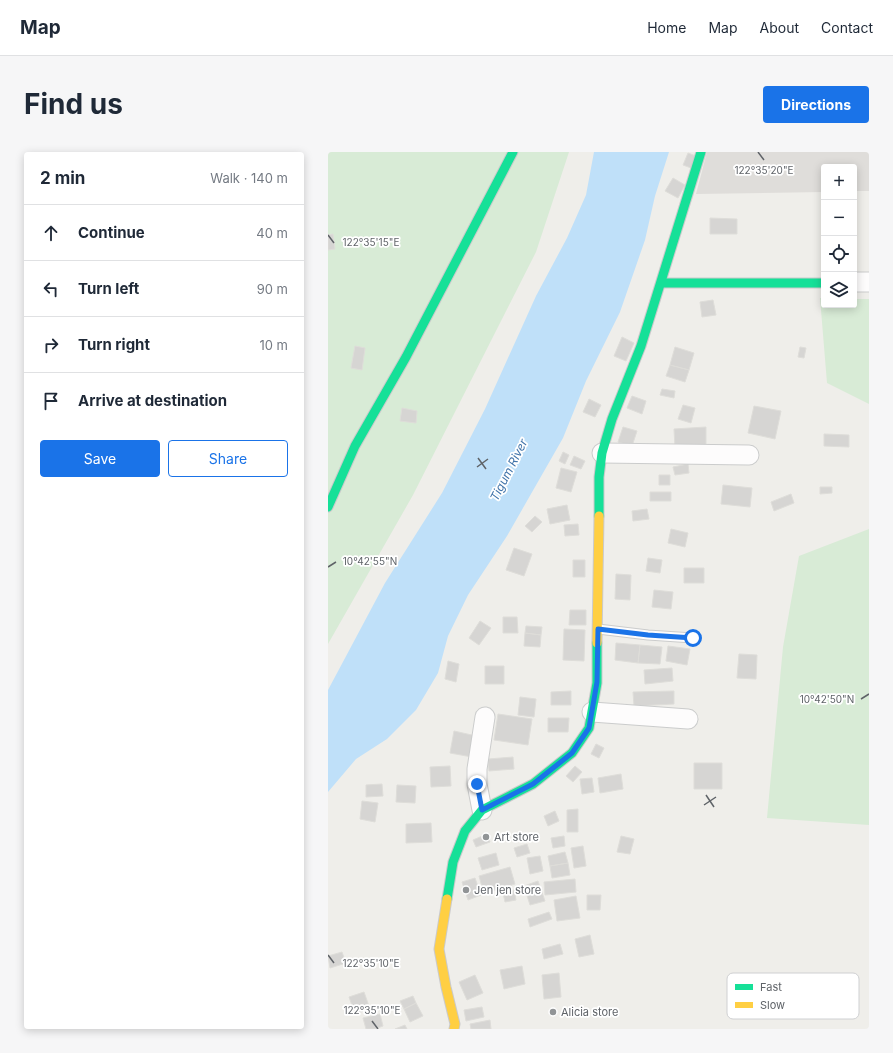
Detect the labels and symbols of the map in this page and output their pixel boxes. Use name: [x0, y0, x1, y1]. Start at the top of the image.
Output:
text: 122°35'20"E: [734, 164, 794, 176]
text: 122°35'15"E: [343, 236, 399, 248]
water label: Tigum River: [487, 436, 531, 503]
text: 10°42'55"N: [343, 555, 397, 567]
route start: [684, 629, 702, 647]
text: 10°42'50"N: [800, 693, 854, 705]
route end: [468, 775, 486, 793]
place label: Art store: [494, 830, 539, 844]
marker: Art store: [481, 832, 491, 842]
place label: Jen jen store: [474, 883, 541, 897]
marker: Jen jen store: [461, 885, 471, 895]
text: 122°35'10"E: [342, 957, 400, 969]
legend: [727, 973, 859, 1019]
text: Fast: [760, 980, 782, 994]
text: Slow: [760, 998, 785, 1012]
text: 122°35'10"E: [343, 1004, 401, 1016]
place label: Alicia store: [561, 1005, 618, 1019]
marker: Alicia store: [548, 1007, 558, 1017]

